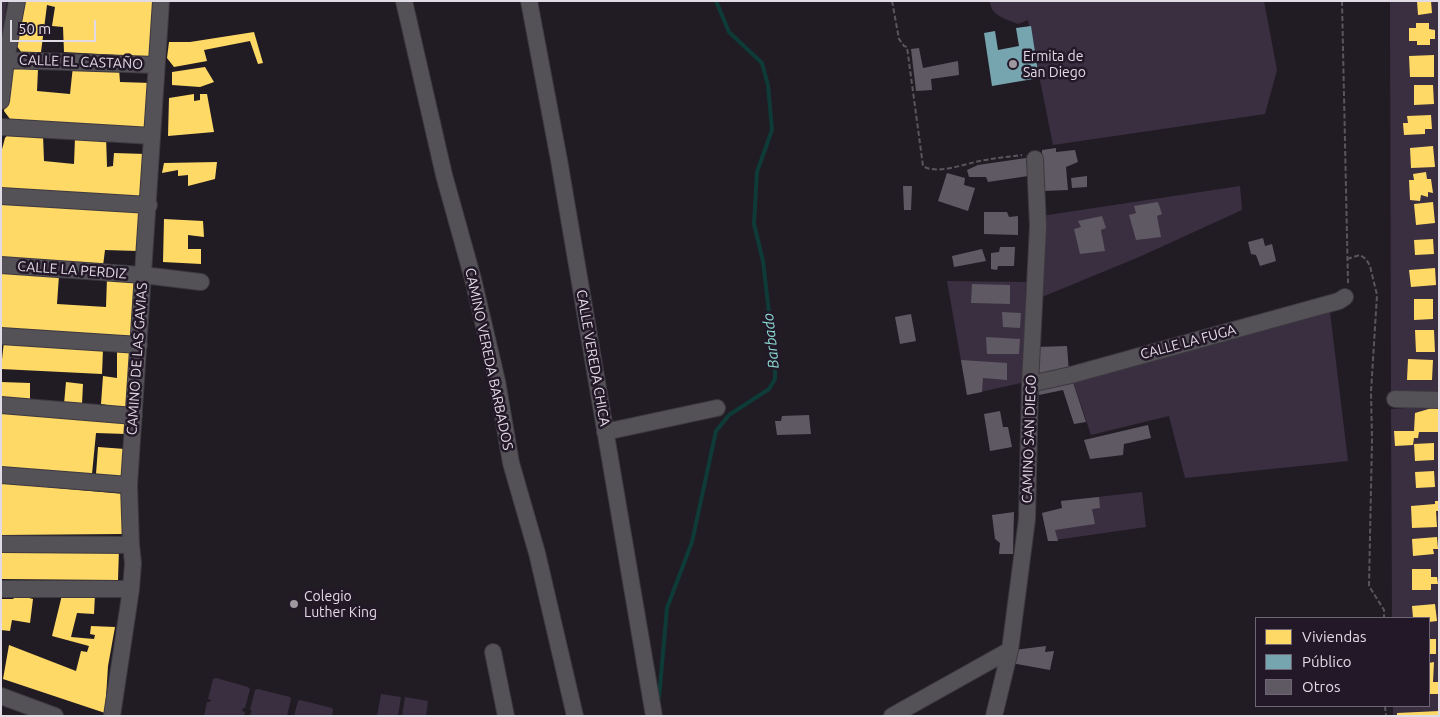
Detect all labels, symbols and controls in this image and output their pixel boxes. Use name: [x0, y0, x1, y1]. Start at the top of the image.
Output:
scale bar: [12, 10, 99, 42]
text: 50 m: [18, 20, 51, 37]
place label: Ermita de San Diego: [1023, 48, 1086, 80]
street label: CALLE EL CASTAÑO: [19, 51, 143, 73]
marker: Ermita de San Diego: [1007, 58, 1019, 70]
street label: CALLE LA PERDIZ: [17, 258, 127, 282]
street label: CAMINO VEREDA BARBADOS: [461, 266, 517, 452]
street label: CAMINO DE LAS GAVIAS: [123, 282, 151, 436]
street label: CALLE VEREDA CHICA: [573, 288, 613, 428]
water label: Barbado: [759, 312, 783, 370]
street label: CALLE LA FUGA: [1138, 321, 1238, 363]
street label: CAMINO SAN DIEGO: [1018, 374, 1040, 504]
place label: Colegio Luther King: [304, 588, 377, 620]
marker: Colegio Luther King: [288, 598, 300, 610]
legend: [1255, 617, 1430, 707]
text: Viviendas: [1302, 628, 1366, 645]
text: Público: [1302, 653, 1352, 670]
text: Otros: [1302, 678, 1341, 695]

